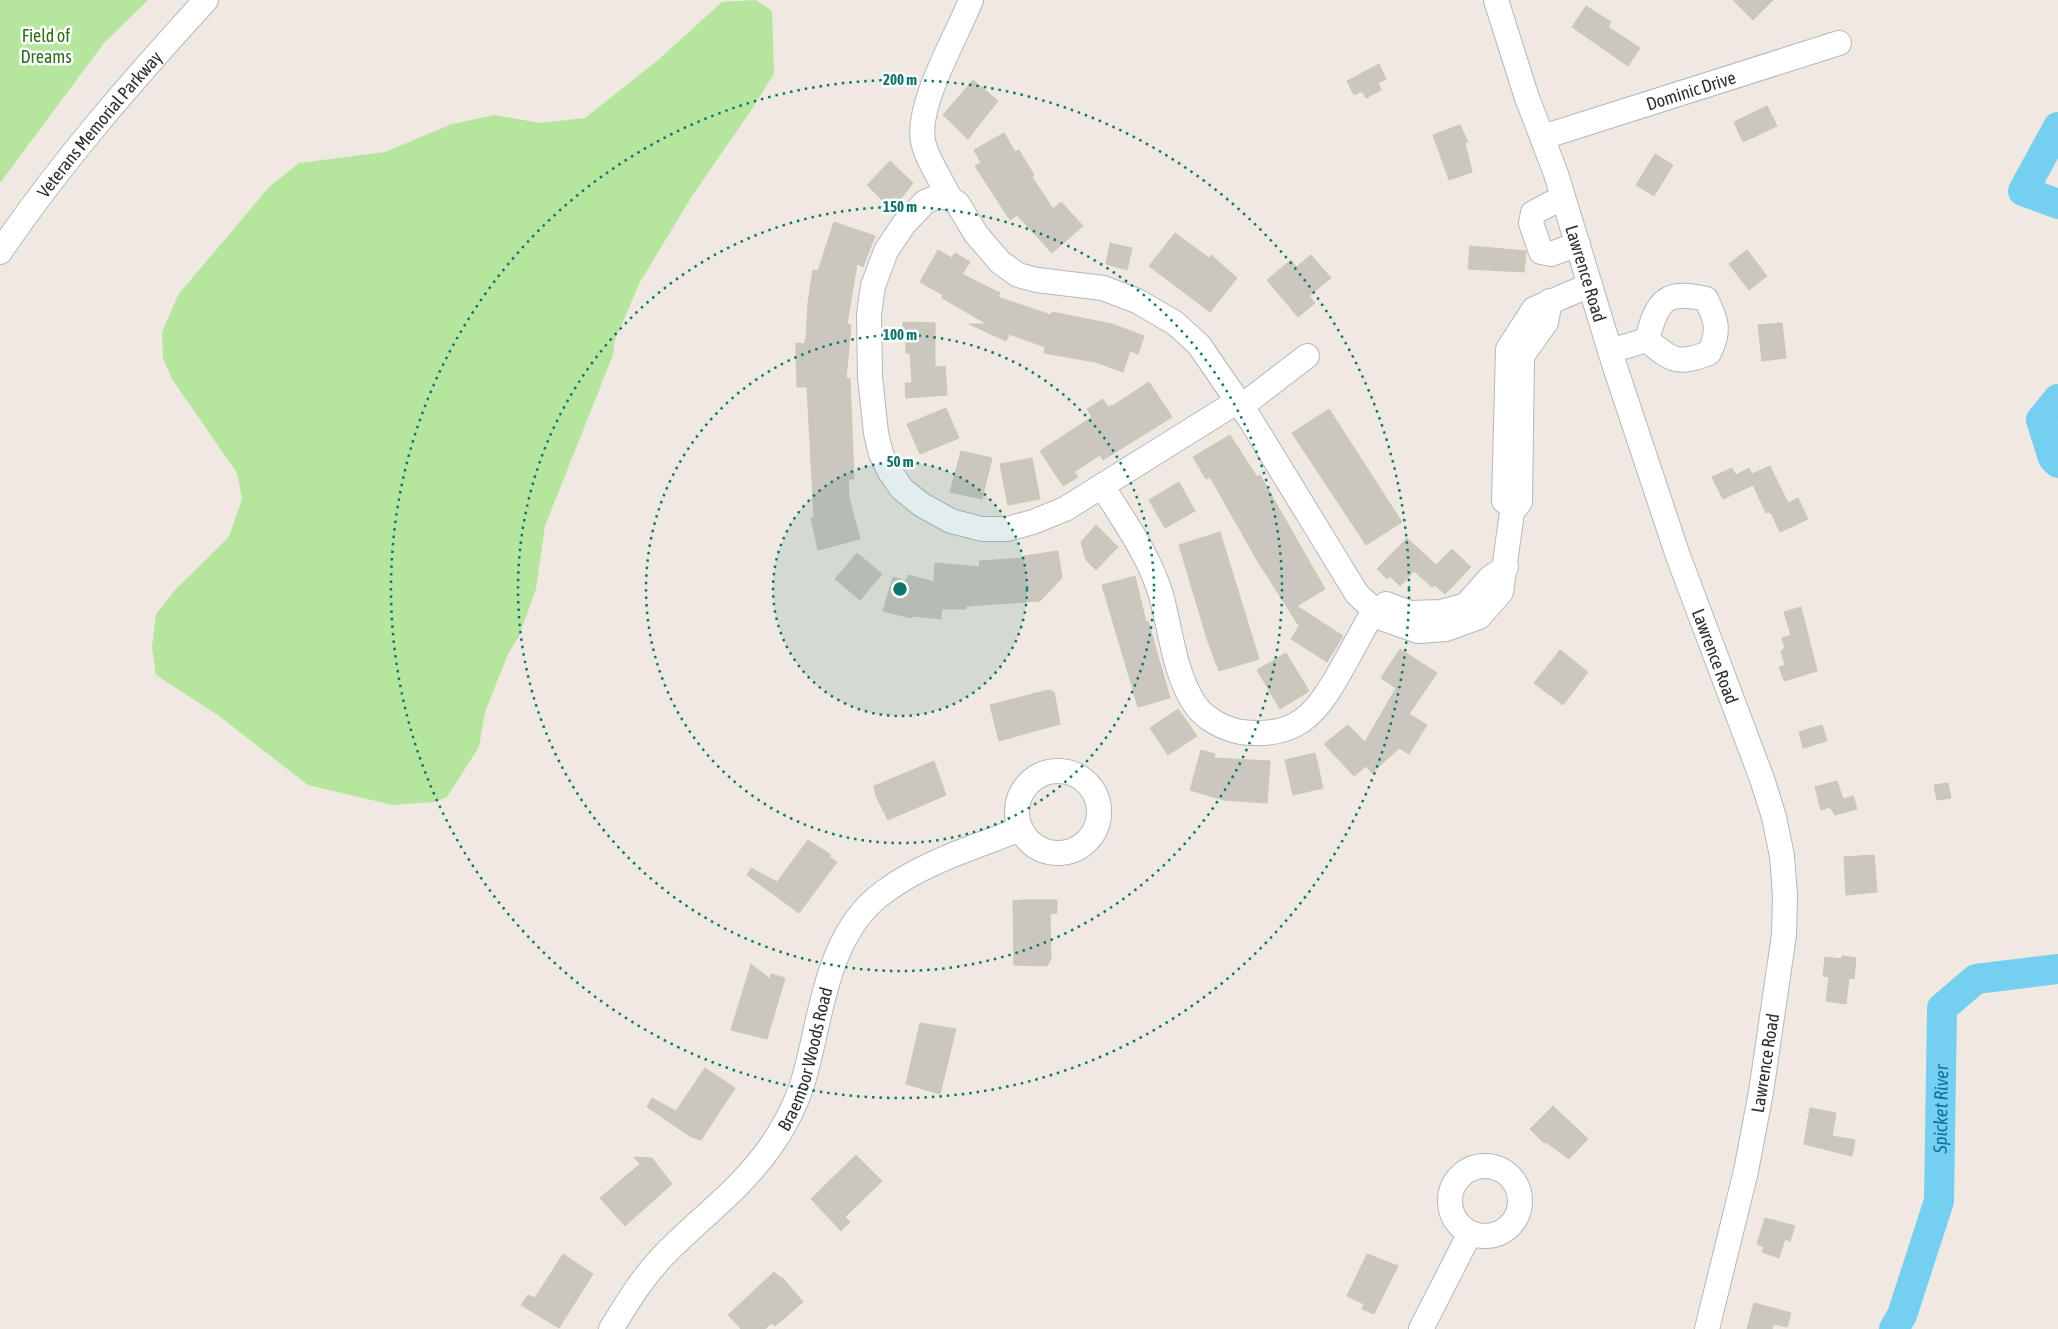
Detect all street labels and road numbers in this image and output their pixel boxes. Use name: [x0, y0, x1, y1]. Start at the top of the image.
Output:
street label: Veterans Memorial Parkway: [32, 46, 166, 201]
street label: Dominic Drive: [1643, 66, 1738, 114]
street label: Lawrence Road: [1562, 222, 1611, 324]
street label: Lawrence Road: [1688, 605, 1743, 706]
street label: Braemoor Woods Road: [773, 985, 836, 1134]
street label: Lawrence Road: [1747, 1012, 1783, 1114]

